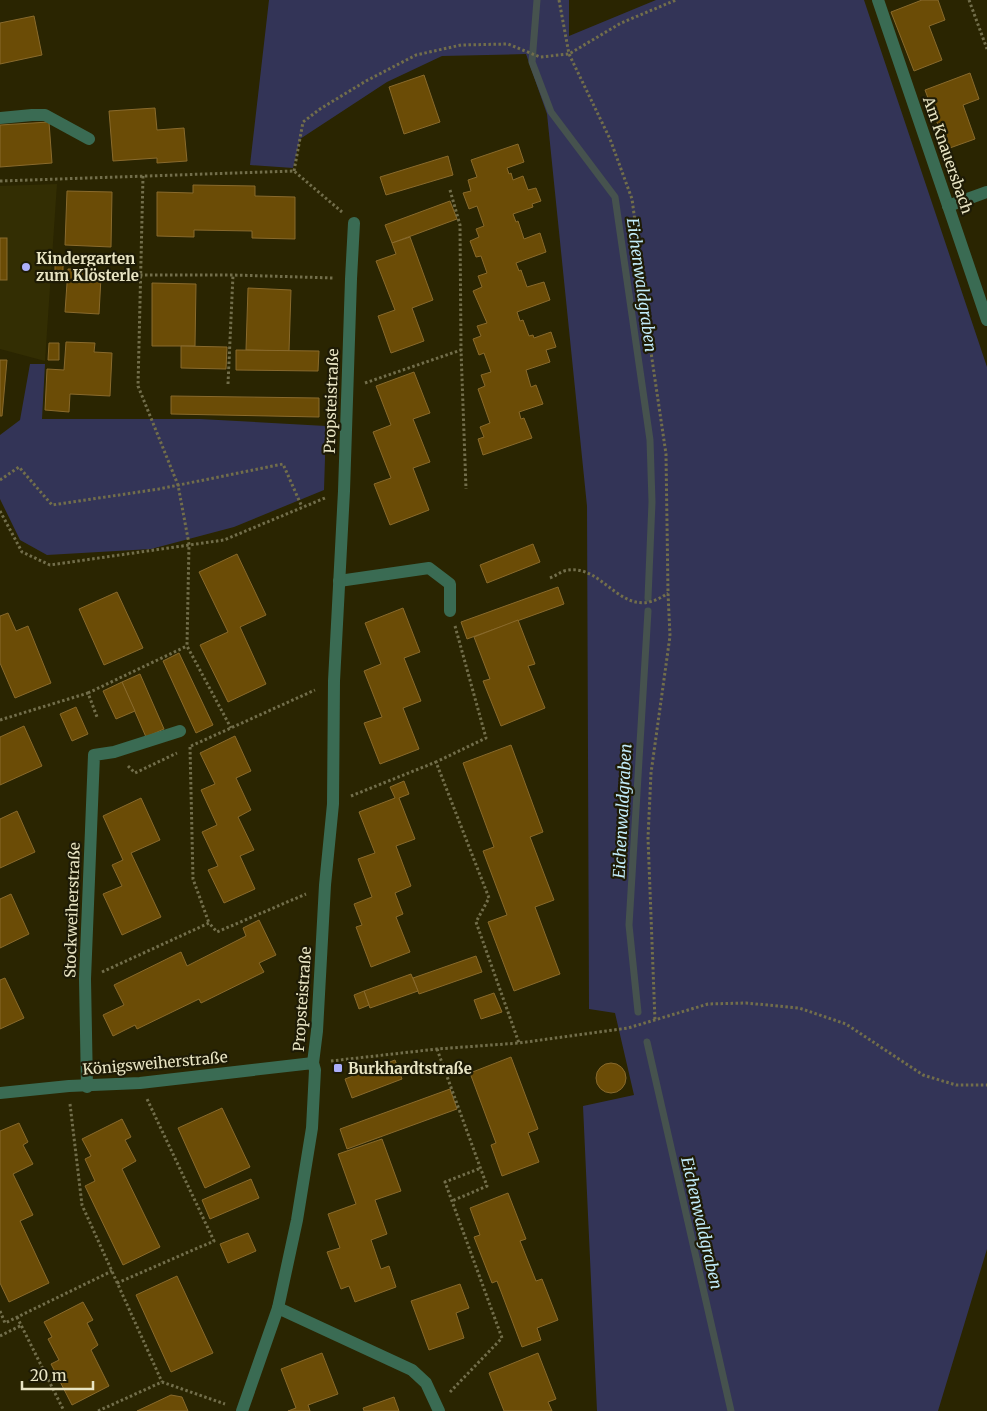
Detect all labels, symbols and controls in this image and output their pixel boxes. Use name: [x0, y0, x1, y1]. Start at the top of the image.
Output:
street label: Am Knauersbach: [919, 93, 977, 216]
water label: Eichenwaldgraben: [623, 217, 661, 353]
place label: Kindergarten zum Klösterle: [36, 249, 139, 285]
marker: Kindergarten zum Klösterle: [20, 261, 32, 273]
street label: Propsteistraße: [320, 348, 342, 454]
water label: Eichenwaldgraben: [608, 743, 636, 879]
street label: Stockweiherstraße: [60, 842, 84, 978]
street label: Propsteistraße: [289, 946, 315, 1052]
street label: Königsweiherstraße: [82, 1047, 228, 1079]
place label: Burkhardtstraße: [348, 1059, 472, 1078]
marker: Burkhardtstraße: [332, 1062, 344, 1074]
water label: Eichenwaldgraben: [677, 1155, 727, 1291]
scale bar: [22, 1358, 94, 1390]
text: 20 m: [30, 1366, 67, 1385]

